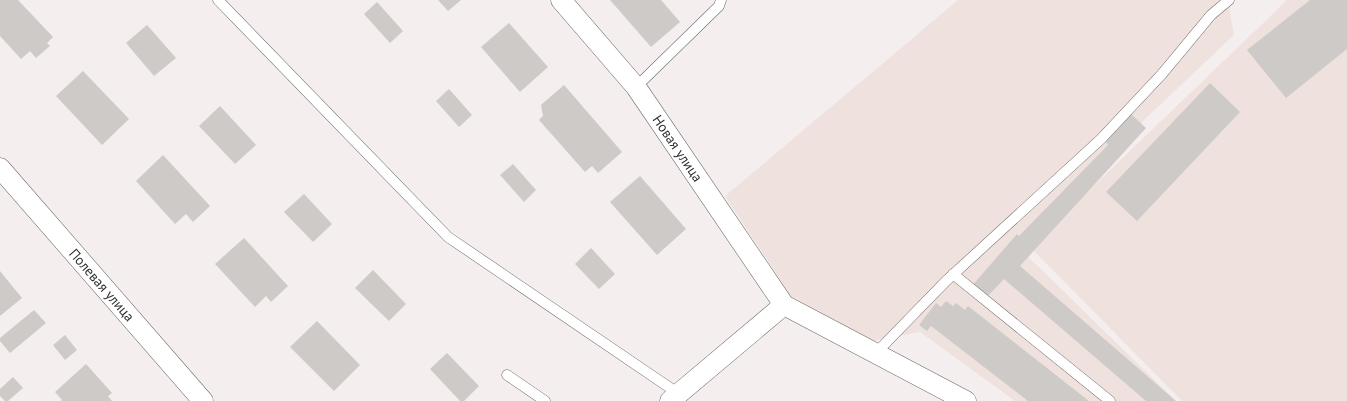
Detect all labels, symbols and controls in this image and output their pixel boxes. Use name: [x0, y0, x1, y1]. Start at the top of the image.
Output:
street label: Новая улица: [649, 111, 707, 185]
street label: Полевая улица: [65, 245, 138, 325]

